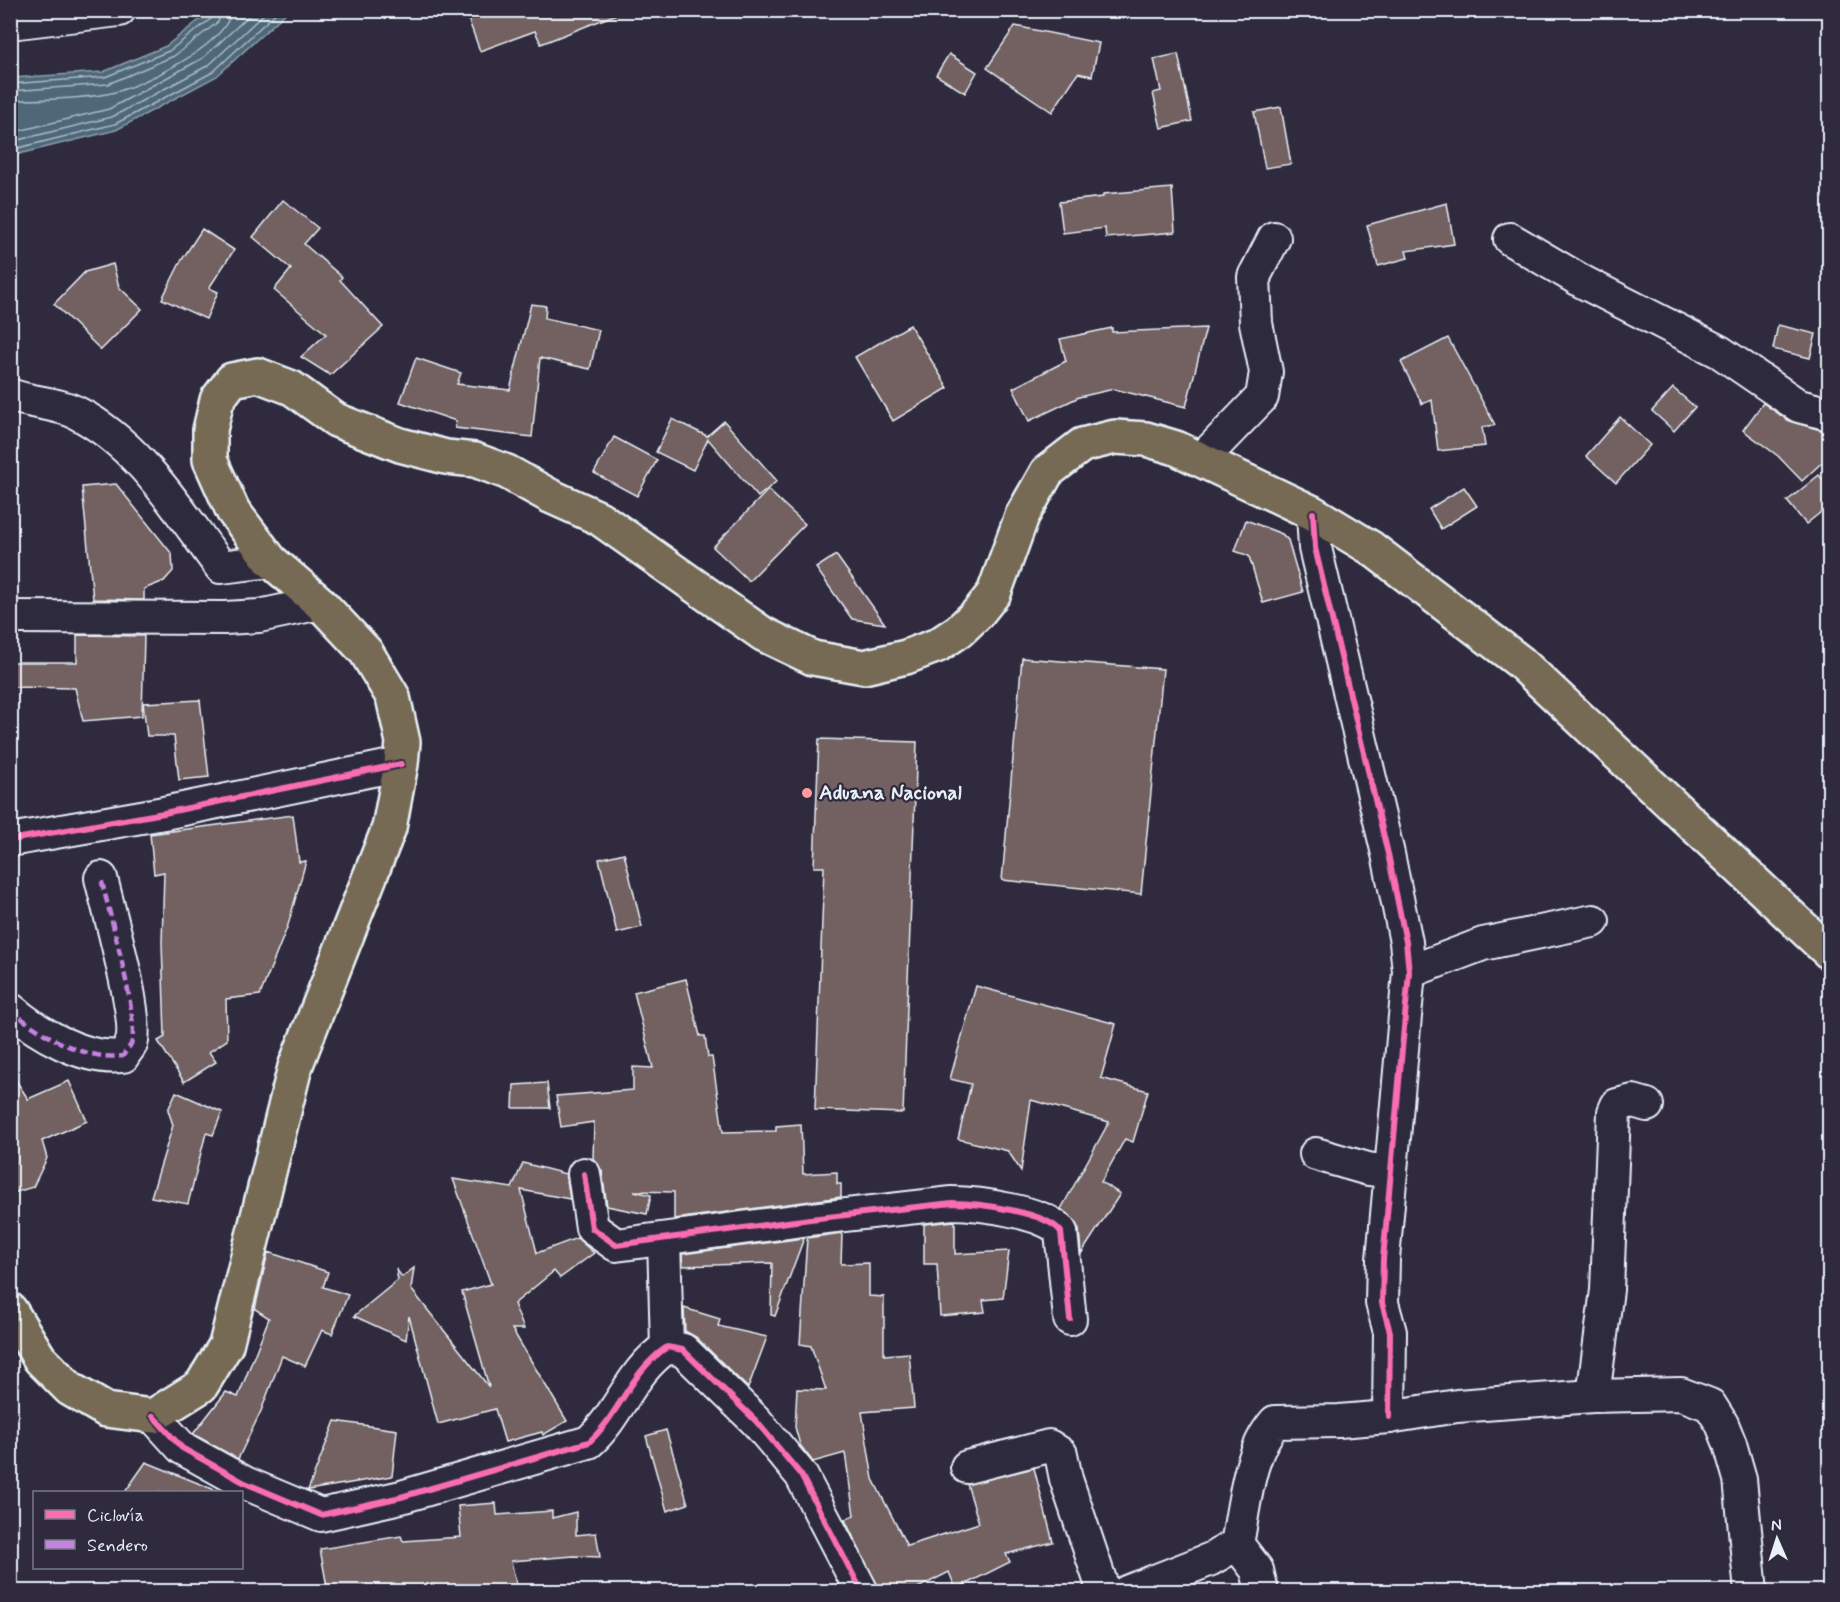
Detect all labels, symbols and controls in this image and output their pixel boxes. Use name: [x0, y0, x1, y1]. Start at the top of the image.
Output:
place label: Aduana Nacional: [819, 779, 962, 807]
marker: Aduana Nacional: [800, 786, 814, 800]
legend: [33, 1491, 243, 1569]
text: Ciclovía: [87, 1504, 144, 1528]
north arrow: [1747, 1509, 1807, 1569]
text: N: [1770, 1515, 1782, 1536]
text: Sendero: [87, 1534, 148, 1558]

